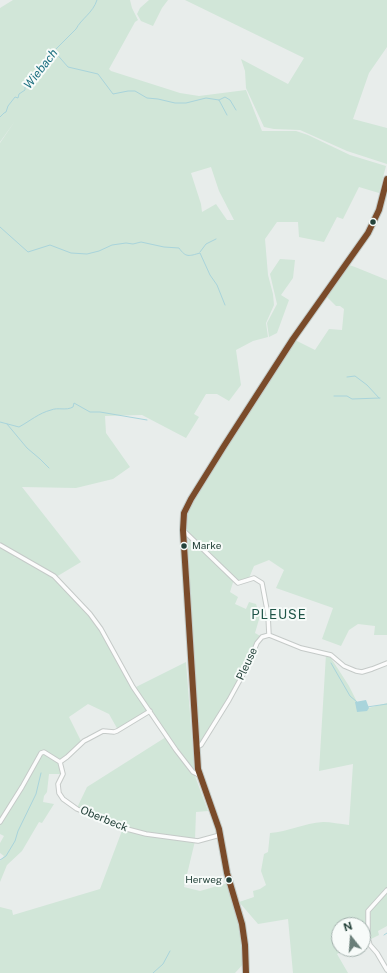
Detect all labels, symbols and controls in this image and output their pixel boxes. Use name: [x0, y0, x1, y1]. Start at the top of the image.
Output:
water label: Wiebach: [21, 46, 61, 92]
unlabelled marker: [368, 217, 378, 227]
place label: Marke: [192, 540, 221, 552]
marker: Marke: [179, 541, 189, 551]
district label: PLEUSE: [251, 607, 307, 623]
street label: Pleuse: [234, 646, 260, 682]
street label: Oberbeck: [78, 804, 130, 834]
place label: Herweg: [185, 874, 222, 886]
marker: Herweg: [224, 875, 234, 885]
north arrow: [331, 917, 371, 957]
text: N: [342, 919, 354, 933]

